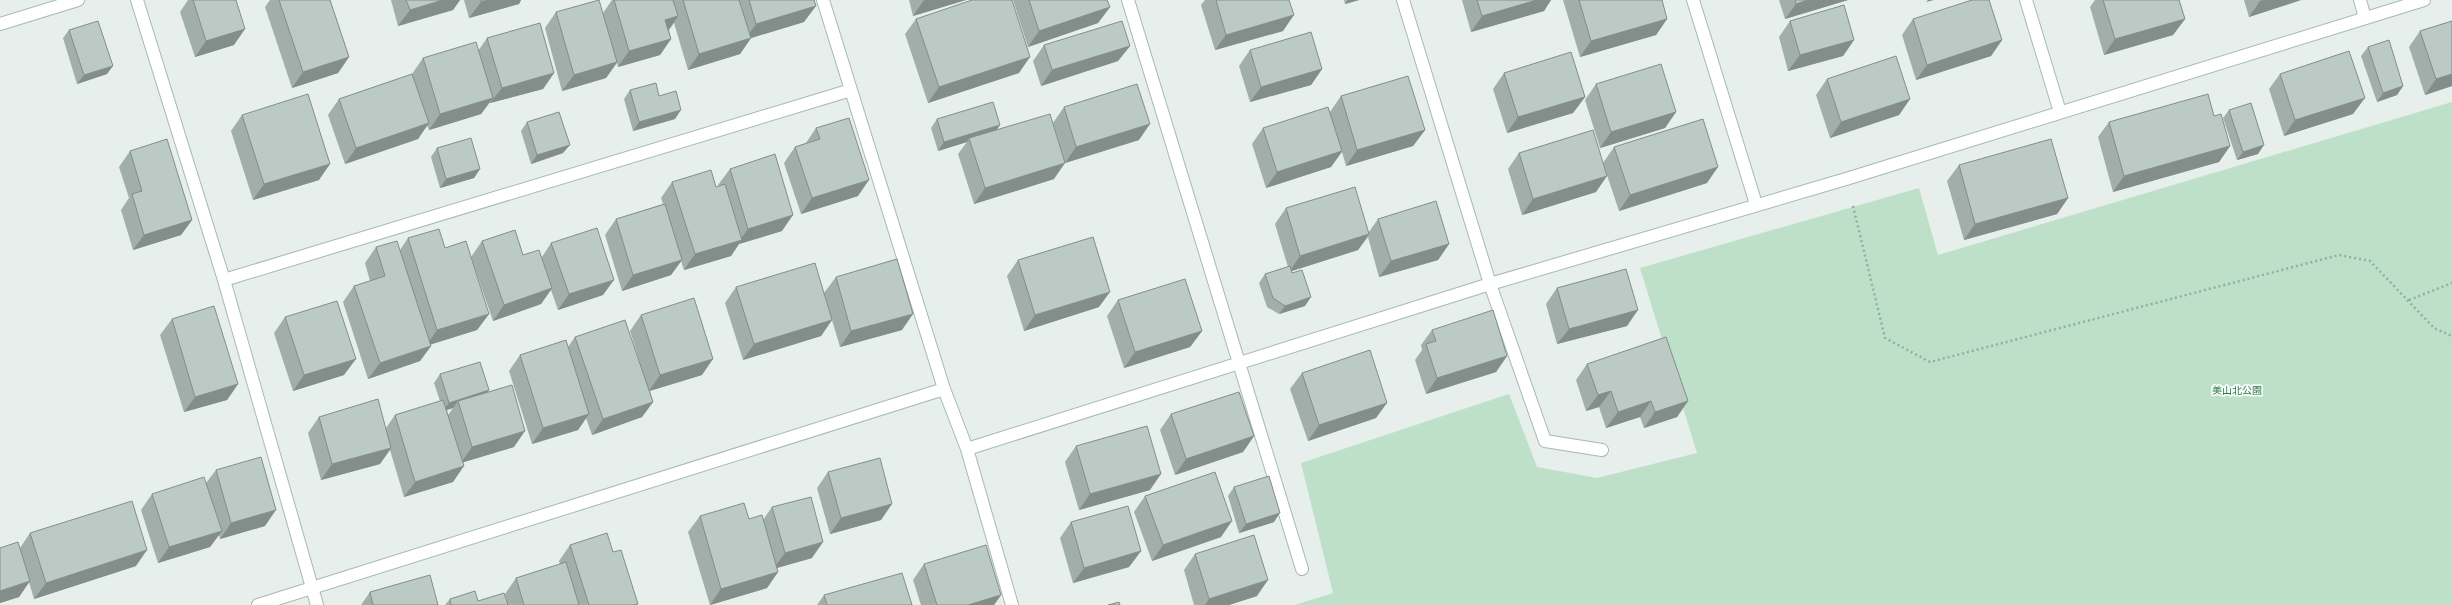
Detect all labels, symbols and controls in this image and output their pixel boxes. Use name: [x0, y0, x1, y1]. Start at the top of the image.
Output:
park label: 美山北公園: [2212, 385, 2262, 396]

